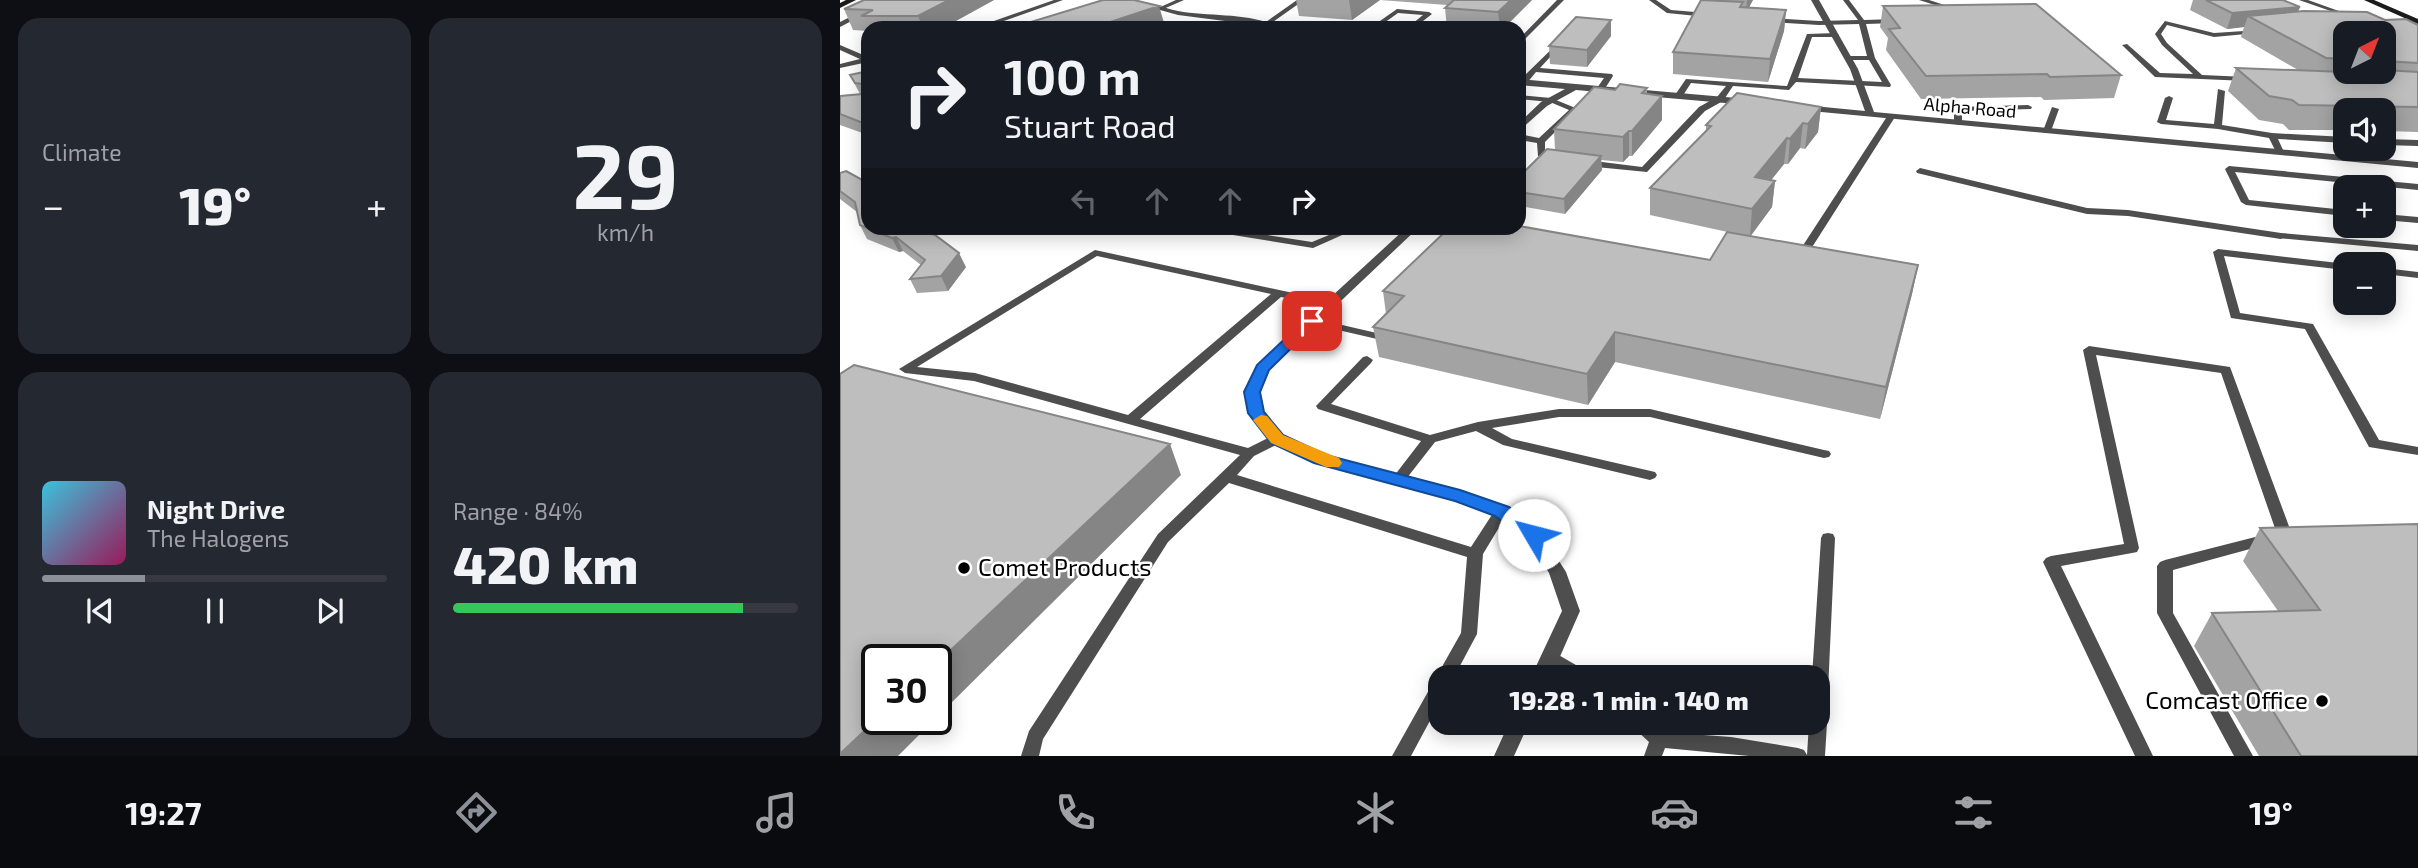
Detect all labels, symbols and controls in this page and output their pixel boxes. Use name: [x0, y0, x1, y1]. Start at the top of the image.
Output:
north arrow: [2333, 21, 2396, 84]
map controls: [2333, 21, 2396, 315]
text: 100 m: [1004, 46, 1141, 105]
icon: right: [889, 49, 980, 140]
street label: Alpha Road: [1923, 92, 2017, 122]
button: sound: [2333, 98, 2396, 161]
text: Stuart Road: [1004, 106, 1176, 144]
text: 29: [572, 118, 679, 227]
text: Climate: [42, 138, 122, 166]
text: 19°: [179, 173, 251, 235]
button: +: [2333, 175, 2396, 238]
text: −: [42, 182, 64, 228]
text: +: [366, 182, 387, 228]
icon: left: [1065, 182, 1103, 220]
icon: ahead: [1138, 182, 1176, 220]
icon: ahead: [1211, 182, 1249, 220]
icon: right: [1284, 182, 1322, 220]
text: km/h: [597, 218, 654, 246]
button: −: [2333, 252, 2396, 315]
pin: [1282, 291, 1342, 351]
icon: arrive: [1293, 302, 1331, 340]
text: Night Drive: [147, 493, 285, 524]
text: Range · 84%: [453, 497, 583, 525]
position arrow: [1497, 498, 1571, 572]
text: The Halogens: [147, 524, 289, 552]
text: 420 km: [453, 532, 639, 594]
place label: Comet Products: [978, 552, 1151, 581]
marker: Comet Products: [956, 560, 972, 576]
icon: previous: [81, 592, 119, 630]
icon: pause: [196, 592, 234, 630]
icon: next: [311, 592, 349, 630]
speed limit sign: 30: [861, 644, 952, 735]
text: 19:28 · 1 min · 140 m: [1509, 684, 1749, 715]
place label: Comcast Office: [2145, 685, 2308, 714]
marker: Comcast Office: [2314, 693, 2330, 709]
icon: directions: [452, 788, 501, 837]
icon: music: [752, 788, 801, 837]
icon: phone: [1051, 788, 1100, 837]
icon: climate: [1351, 788, 1400, 837]
icon: car: [1650, 788, 1699, 837]
icon: filters: [1949, 788, 1998, 837]
text: 19:27: [125, 793, 202, 831]
text: 19°: [2249, 793, 2293, 831]

